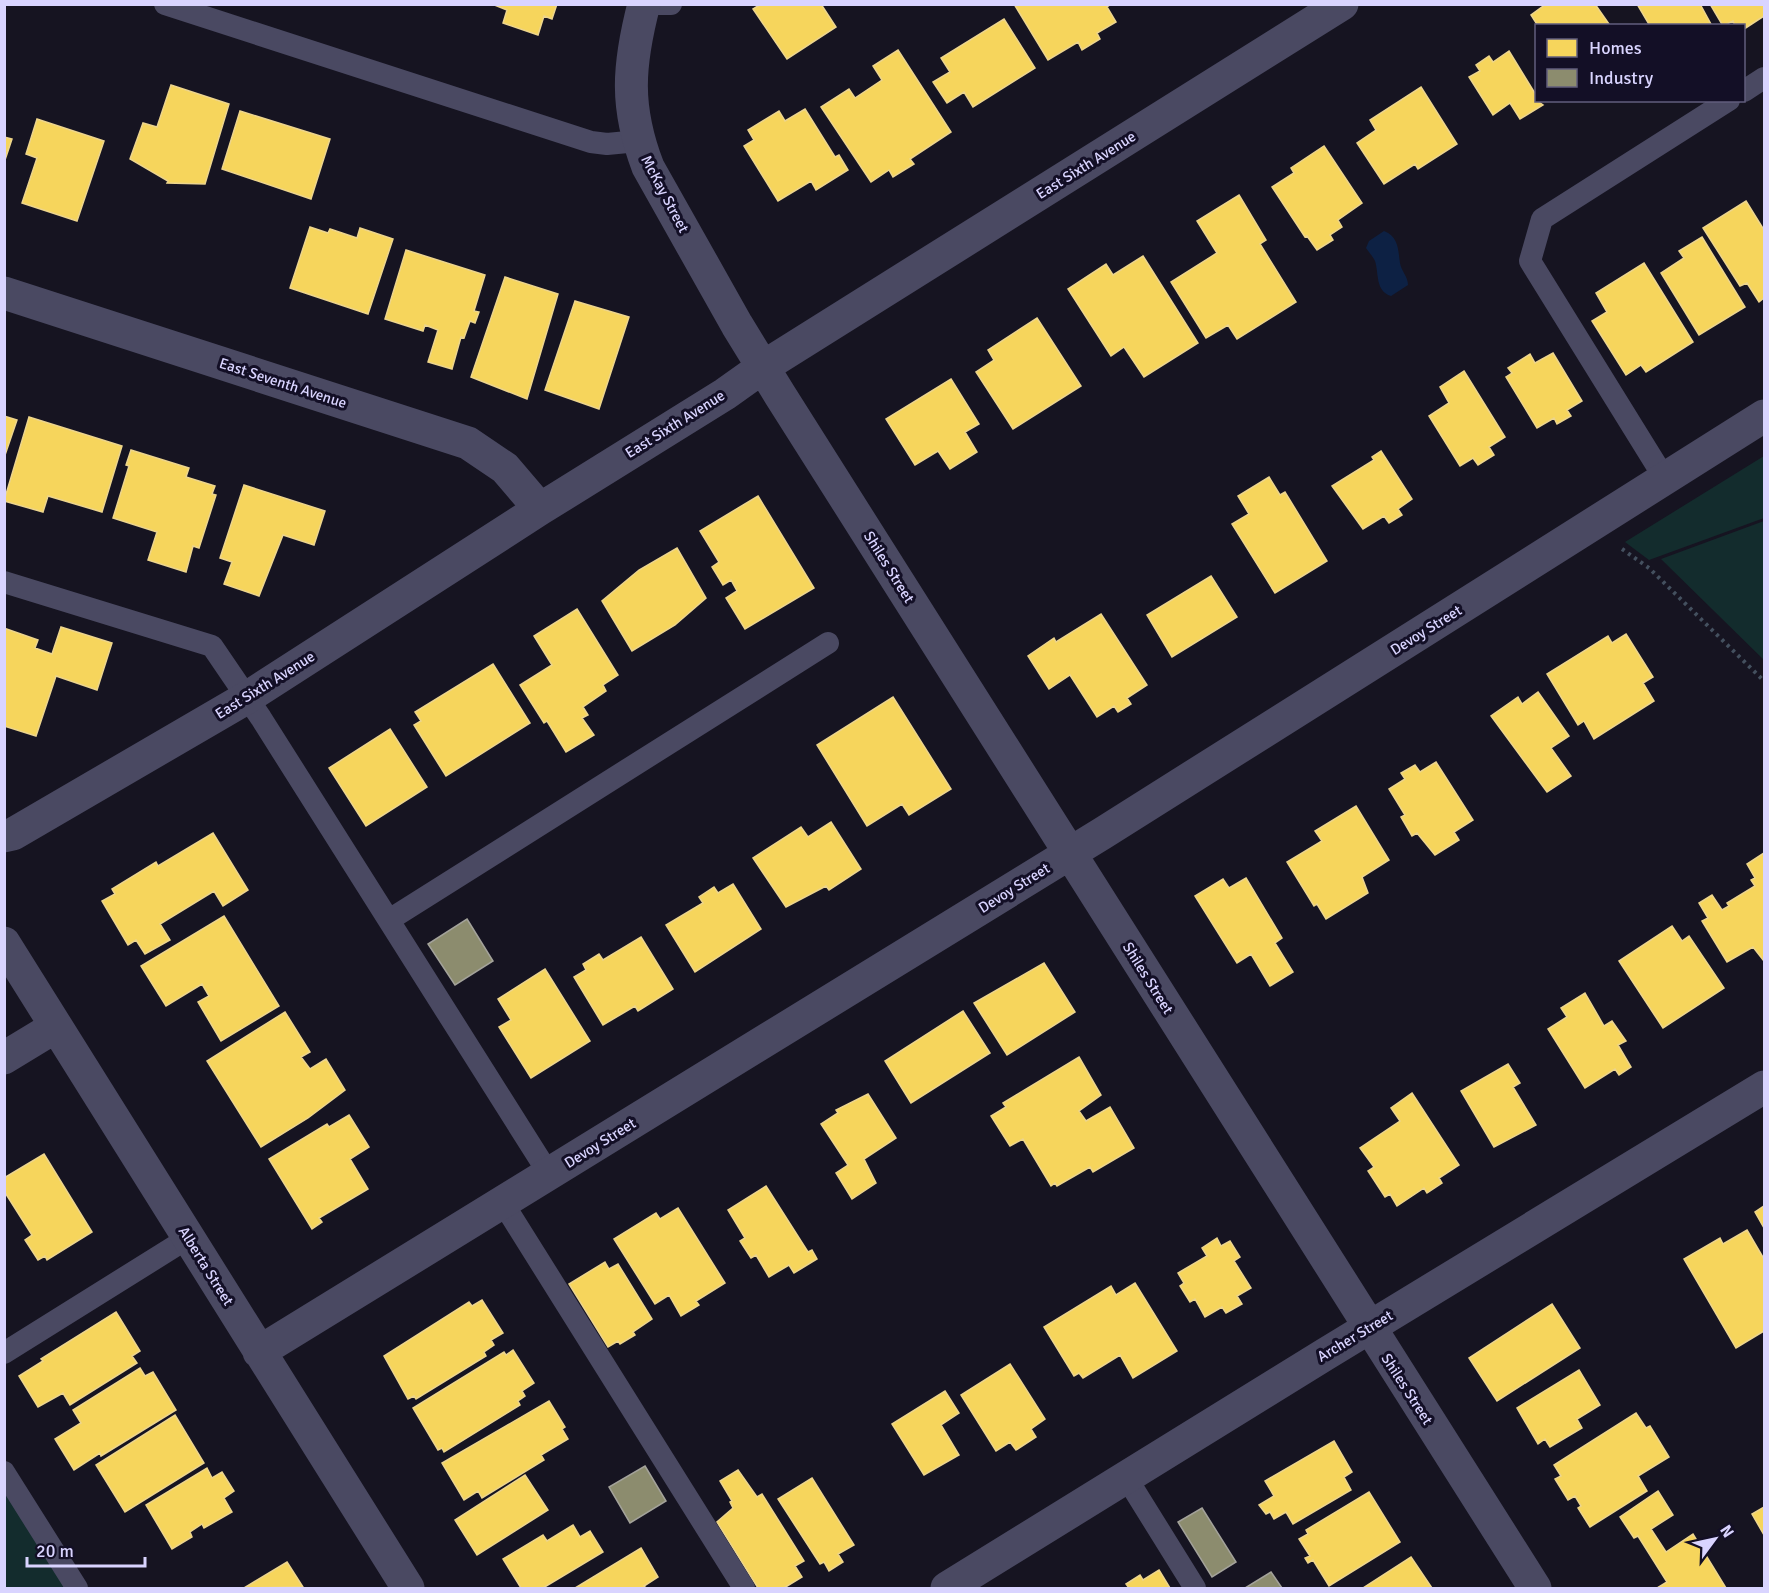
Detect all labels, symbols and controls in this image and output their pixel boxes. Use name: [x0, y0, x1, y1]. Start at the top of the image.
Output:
legend: [1535, 24, 1745, 102]
text: Homes: [1589, 37, 1642, 59]
text: Industry: [1589, 67, 1654, 89]
street label: East Sixth Avenue: [1033, 127, 1139, 203]
street label: McKay Street: [637, 152, 693, 236]
street label: East Seventh Avenue: [217, 354, 349, 412]
street label: East Sixth Avenue: [622, 386, 728, 462]
street label: Shiles Street: [860, 528, 918, 606]
street label: Devoy Street: [1387, 601, 1465, 659]
street label: East Sixth Avenue: [212, 647, 318, 723]
street label: Devoy Street: [975, 859, 1053, 917]
street label: Shiles Street: [1119, 939, 1177, 1017]
street label: Devoy Street: [561, 1114, 639, 1172]
street label: Alberta Street: [175, 1223, 237, 1309]
street label: Archer Street: [1314, 1306, 1396, 1366]
street label: Shiles Street: [1377, 1350, 1437, 1428]
north arrow: [1685, 1509, 1745, 1569]
text: N: [1715, 1521, 1738, 1541]
scale bar: [27, 1530, 146, 1568]
text: 20 m: [36, 1540, 74, 1562]

